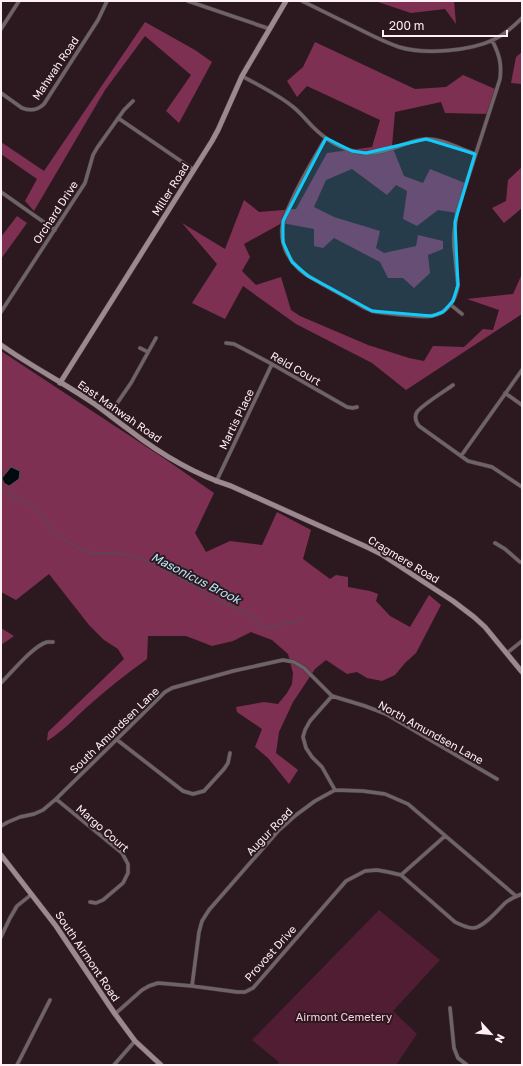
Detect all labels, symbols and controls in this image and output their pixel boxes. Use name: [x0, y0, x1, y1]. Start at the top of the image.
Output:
scale bar: [383, 12, 507, 38]
text: 200 m: [389, 18, 424, 33]
street label: Mahwah Road: [29, 34, 81, 102]
street label: Miller Road: [149, 160, 191, 218]
street label: Orchard Drive: [30, 178, 80, 246]
street label: Reid Court: [269, 348, 323, 388]
street label: East Mahwah Road: [76, 377, 164, 445]
street label: Martis Place: [216, 387, 256, 451]
street label: Cragmere Road: [366, 533, 442, 585]
water label: Masonicus Brook: [149, 549, 244, 608]
street label: South Amundsen Lane: [67, 684, 161, 776]
street label: North Amundsen Lane: [376, 698, 486, 766]
street label: Margo Court: [74, 802, 132, 854]
street label: Augur Road: [243, 804, 295, 858]
street label: South Airmont Road: [53, 908, 123, 1004]
street label: Provost Drive: [242, 922, 298, 984]
park label: Airmont Cemetery: [296, 1010, 392, 1023]
north arrow: [471, 1014, 511, 1054]
text: N: [493, 1032, 508, 1045]

